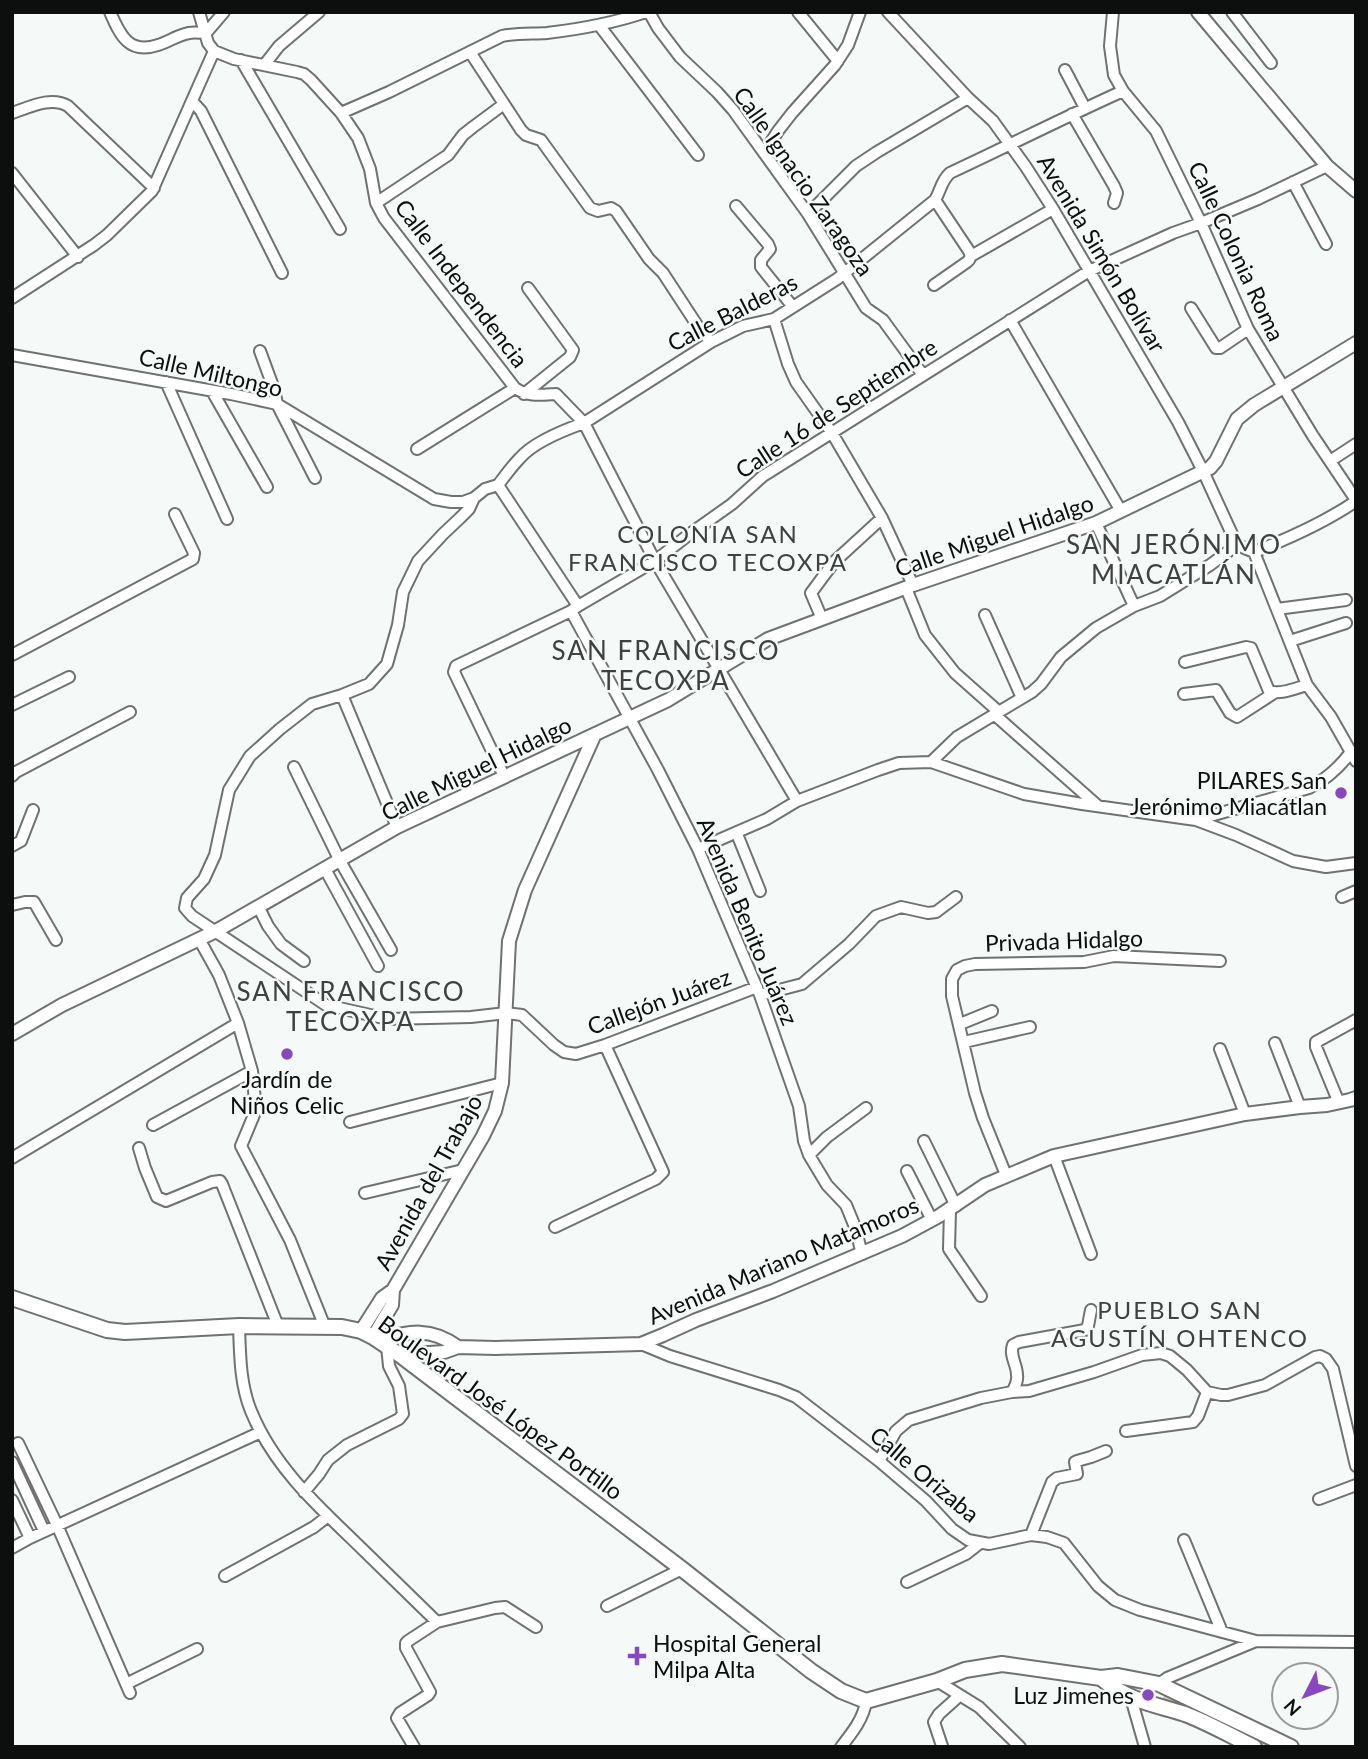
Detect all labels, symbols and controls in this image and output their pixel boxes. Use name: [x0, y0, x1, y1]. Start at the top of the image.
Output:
street label: Calle Ignacio Zaragoza: [728, 81, 880, 281]
street label: Avenida Simón Bolívar: [1032, 149, 1172, 357]
street label: Calle Colonia Roma: [1183, 157, 1291, 345]
street label: Calle Independencia: [390, 193, 534, 373]
street label: Calle Balderas: [662, 267, 802, 357]
street label: Calle 16 de Septiembre: [730, 332, 942, 484]
street label: Calle Miltongo: [136, 342, 286, 402]
street label: Calle Miguel Hidalgo: [891, 488, 1097, 582]
district label: COLONIA SAN FRANCISCO TECOXPA: [568, 519, 848, 576]
district label: SAN JERÓNIMO MIACATLÁN: [1066, 528, 1282, 590]
district label: SAN FRANCISCO TECOXPA: [552, 634, 780, 696]
street label: Calle Miguel Hidalgo: [376, 710, 576, 826]
place label: PILARES San Jerónimo Miacátlan: [1130, 766, 1327, 820]
marker: PILARES San Jerónimo Miacátlan: [1333, 785, 1349, 801]
street label: Avenida Benito Juárez: [692, 813, 804, 1029]
street label: Privada Hidalgo: [984, 923, 1144, 957]
street label: Callejón Juárez: [583, 962, 735, 1040]
district label: SAN FRANCISCO TECOXPA: [237, 975, 465, 1037]
marker: Jardín de Niños Celic: [279, 1046, 295, 1062]
place label: Jardín de Niños Celic: [230, 1065, 344, 1119]
street label: Avenida del Trabajo: [368, 1089, 488, 1275]
street label: Avenida Mariano Matamoros: [643, 1190, 923, 1330]
district label: PUEBLO SAN AGUSTÍN OHTENCO: [1051, 1295, 1309, 1352]
street label: Boulevard José López Portillo: [373, 1309, 629, 1505]
street label: Calle Orizaba: [865, 1420, 985, 1528]
place label: Hospital General Milpa Alta: [653, 1629, 821, 1683]
marker: Hospital General Milpa Alta: [627, 1646, 647, 1666]
north arrow: [1270, 1661, 1340, 1731]
place label: Luz Jimenes: [1013, 1681, 1134, 1709]
marker: Luz Jimenes: [1140, 1687, 1156, 1703]
text: N: [1279, 1695, 1305, 1721]

